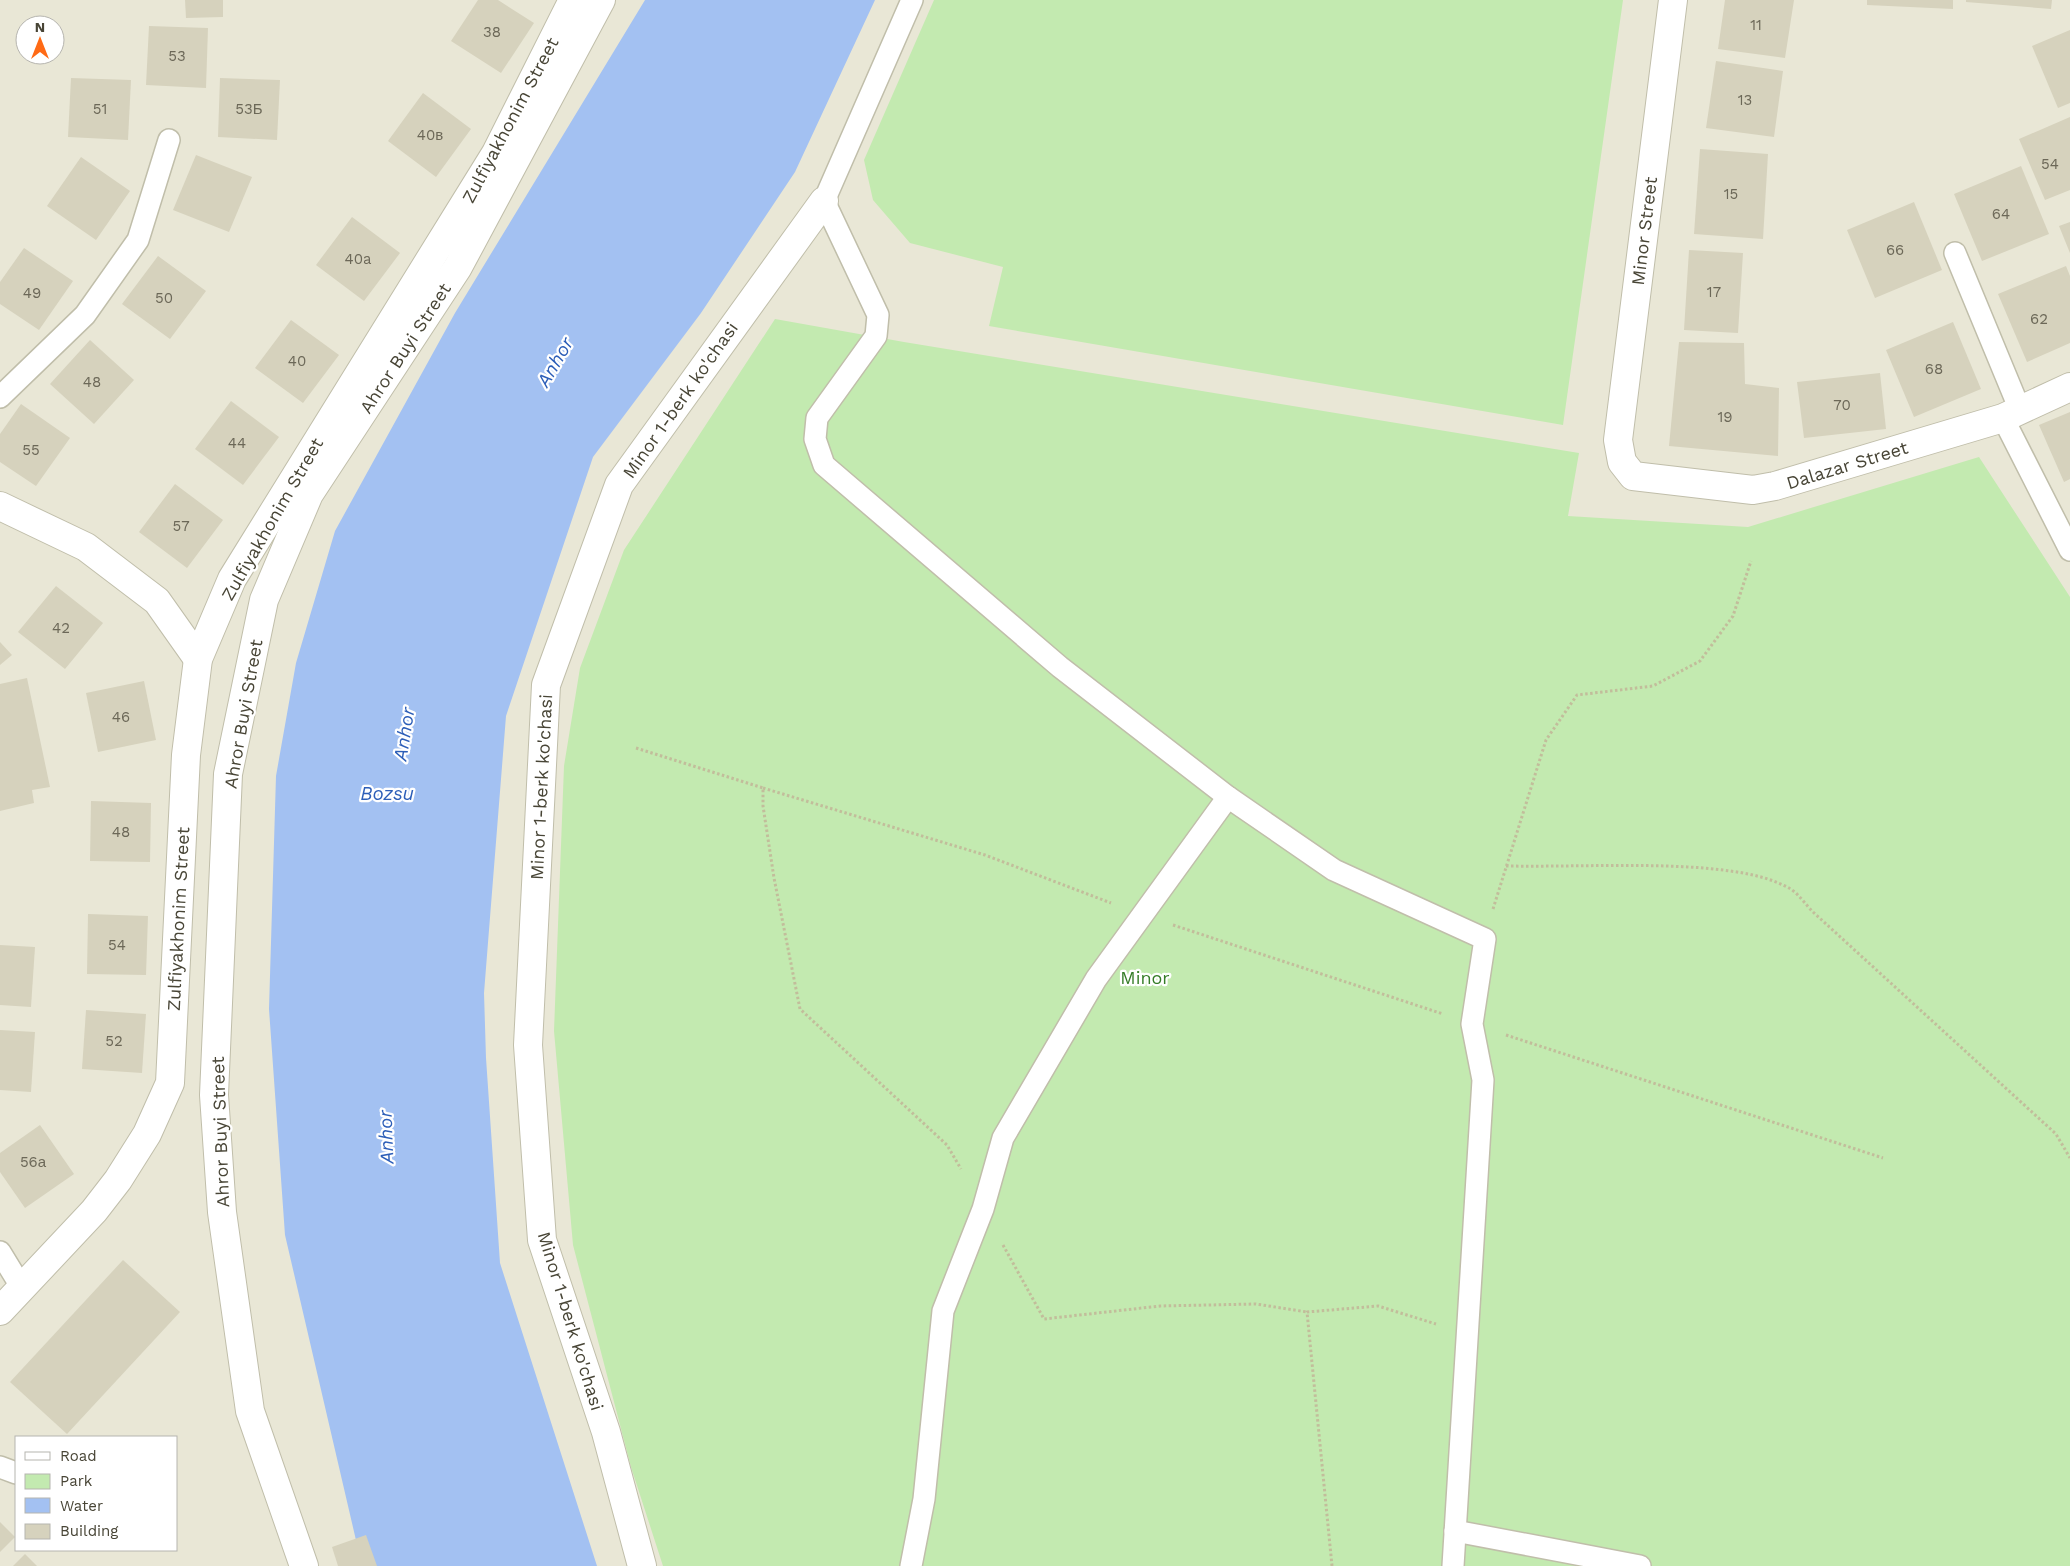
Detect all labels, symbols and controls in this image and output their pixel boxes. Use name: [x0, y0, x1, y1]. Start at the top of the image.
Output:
north arrow: [15, 15, 65, 65]
house number: 11: [1750, 16, 1762, 34]
text: N: [35, 19, 45, 35]
house number: 38: [483, 23, 501, 41]
street label: Zulfiyakhonim Street: [457, 33, 563, 206]
house number: 53: [168, 47, 186, 65]
house number: 13: [1738, 91, 1752, 109]
house number: 51: [93, 100, 107, 118]
house number: 53Б: [235, 100, 263, 118]
house number: 40в: [417, 126, 443, 144]
house number: 54: [2041, 155, 2059, 173]
street label: Minor Street: [1627, 175, 1661, 287]
house number: 15: [1724, 185, 1738, 203]
house number: 64: [1992, 205, 2010, 223]
house number: 66: [1886, 241, 1904, 259]
house number: 40a: [345, 250, 372, 268]
street label: Ahror Buyi Street: [355, 278, 455, 417]
house number: 17: [1707, 283, 1721, 301]
house number: 49: [23, 284, 41, 302]
house number: 50: [155, 289, 173, 307]
house number: 62: [2030, 310, 2048, 328]
street label: Minor 1-berk ko'chasi: [618, 318, 742, 482]
water label: Anhor: [531, 333, 579, 392]
house number: 40: [288, 352, 306, 370]
house number: 68: [1925, 360, 1943, 378]
house number: 48: [83, 373, 101, 391]
house number: 70: [1833, 396, 1851, 414]
house number: 19: [1717, 408, 1733, 426]
street label: Zulfiyakhonim Street: [217, 434, 327, 604]
house number: 44: [228, 434, 246, 452]
street label: Dalazar Street: [1784, 436, 1911, 493]
house number: 55: [22, 441, 40, 459]
house number: 57: [172, 517, 190, 535]
house number: 42: [52, 619, 70, 637]
street label: Ahror Buyi Street: [220, 637, 267, 790]
street label: Minor 1-berk ko'chasi: [526, 694, 556, 880]
water label: Anhor: [388, 705, 420, 763]
house number: 46: [112, 708, 130, 726]
water label: Bozsu: [360, 782, 414, 805]
house number: 48: [112, 823, 130, 841]
street label: Zulfiyakhonim Street: [163, 826, 193, 1012]
house number: 54: [108, 936, 126, 954]
park label: Minor: [1120, 967, 1170, 988]
house number: 52: [105, 1032, 123, 1050]
street label: Ahror Buyi Street: [207, 1056, 233, 1208]
water label: Anhor: [374, 1109, 398, 1165]
house number: 56а: [20, 1153, 47, 1171]
street label: Minor 1-berk ko'chasi: [534, 1229, 608, 1413]
legend: [15, 1436, 178, 1551]
text: Road: [60, 1447, 97, 1465]
text: Park: [60, 1472, 93, 1490]
text: Water: [60, 1497, 103, 1515]
text: Building: [60, 1522, 118, 1540]

